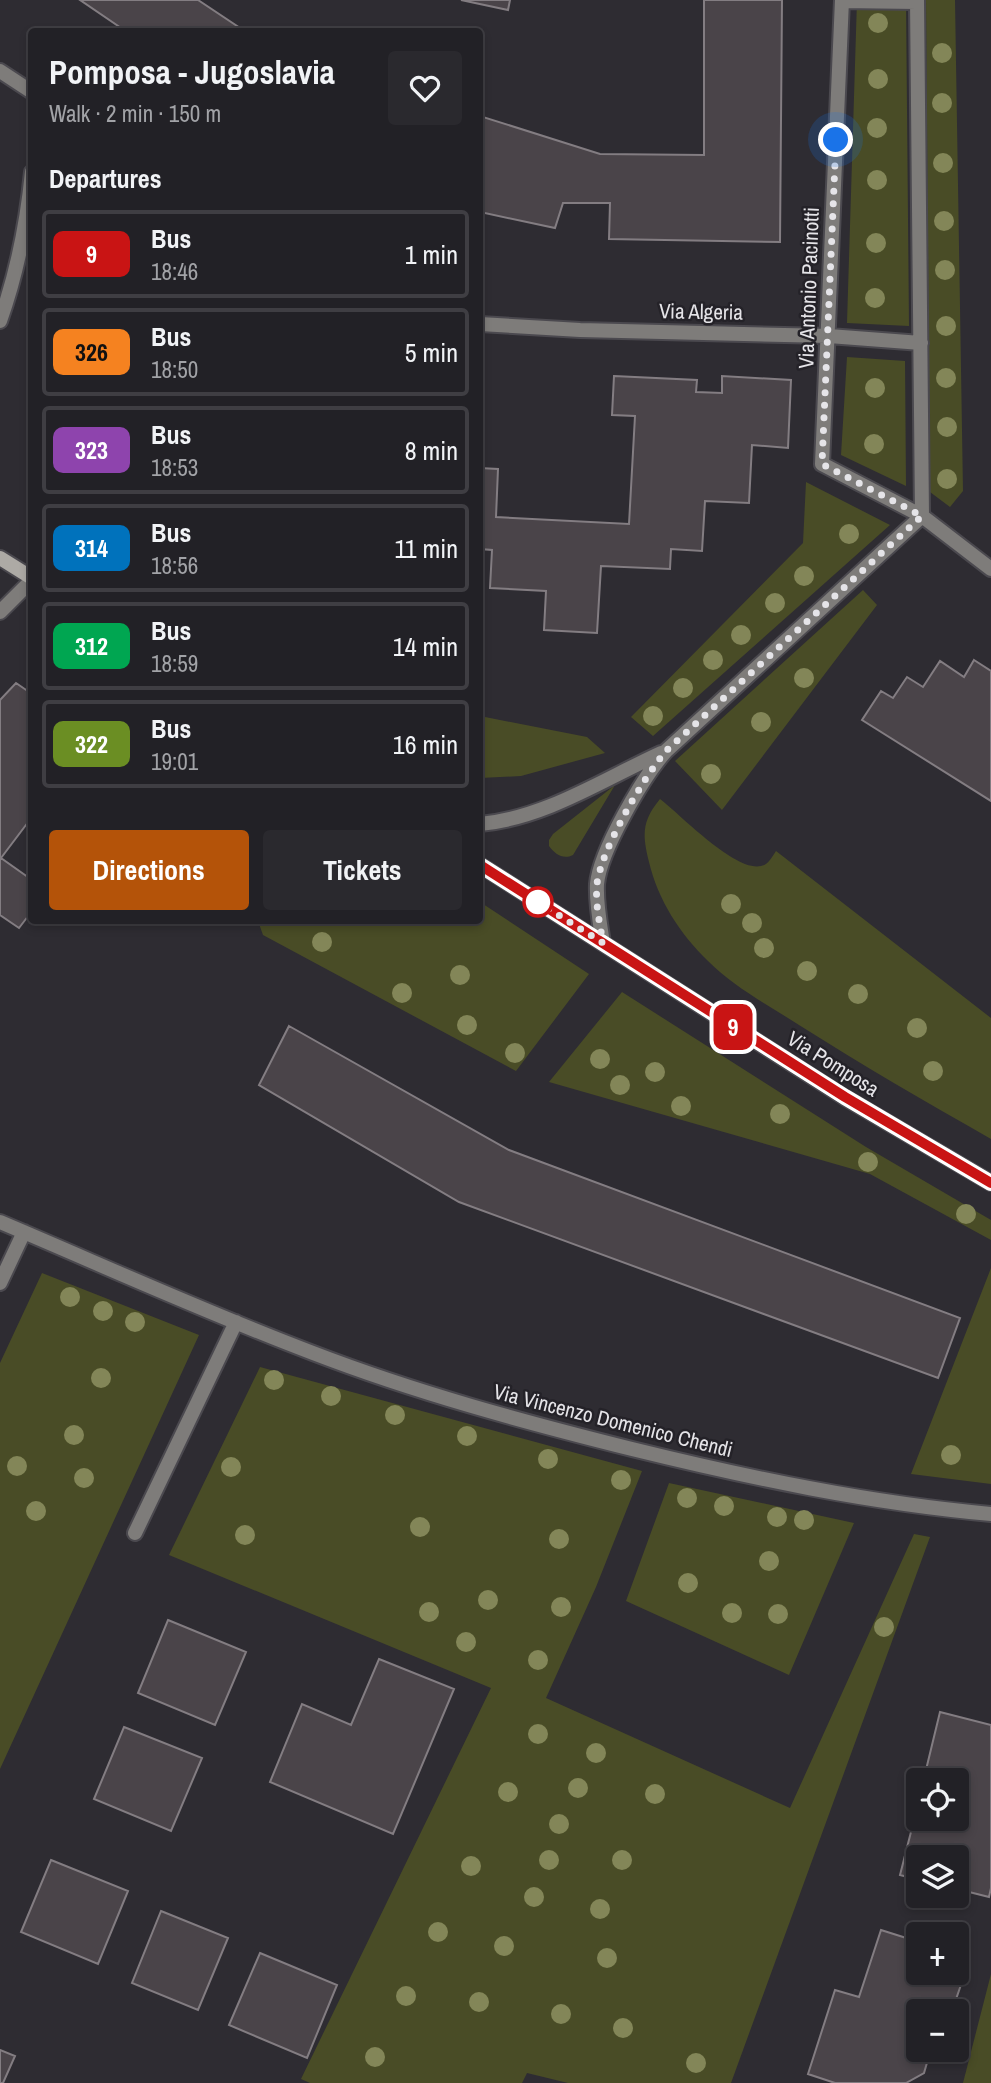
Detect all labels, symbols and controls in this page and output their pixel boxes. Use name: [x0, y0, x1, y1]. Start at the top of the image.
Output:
text: Pomposa - Jugoslavia: [49, 50, 335, 94]
button: heart: [388, 51, 462, 125]
text: Walk · 2 min · 150 m: [49, 98, 221, 129]
your location: [818, 122, 853, 157]
text: Departures: [49, 161, 162, 196]
street label: Via Antonio Pacinotti: [791, 207, 826, 369]
text: Bus: [151, 221, 191, 256]
text: 1 min: [405, 237, 458, 272]
text: 9: [86, 238, 97, 270]
text: 18:46: [151, 256, 198, 287]
street label: Via Algeria: [659, 296, 744, 327]
text: Bus: [151, 319, 191, 354]
text: 5 min: [405, 335, 458, 370]
text: 326: [75, 336, 108, 368]
text: 18:50: [151, 354, 198, 385]
text: Bus: [151, 417, 191, 452]
text: 8 min: [405, 433, 458, 468]
text: 323: [75, 434, 108, 466]
text: 18:53: [151, 452, 198, 483]
text: Bus: [151, 515, 191, 550]
text: 11 min: [394, 531, 458, 566]
text: 314: [75, 532, 108, 564]
text: 18:56: [151, 550, 198, 581]
text: Bus: [151, 613, 191, 648]
text: 14 min: [393, 629, 458, 664]
text: 312: [75, 630, 108, 662]
text: 18:59: [151, 648, 198, 679]
text: Bus: [151, 711, 191, 746]
text: 16 min: [393, 727, 458, 762]
text: 322: [75, 728, 108, 760]
text: 19:01: [151, 746, 198, 777]
button: Directions: [49, 830, 249, 910]
button: Tickets: [263, 830, 462, 910]
unlabelled marker: [523, 887, 553, 917]
line badge: 9: [710, 1004, 756, 1050]
text: 9: [728, 1011, 738, 1043]
street label: Via Pomposa: [782, 1024, 885, 1103]
street label: Via Vincenzo Domenico Chendi: [491, 1377, 736, 1464]
map controls: [906, 1768, 969, 2062]
button: locate: [906, 1768, 969, 1831]
button: layers: [906, 1845, 969, 1908]
button: +: [906, 1922, 969, 1985]
button: −: [906, 1999, 969, 2062]

